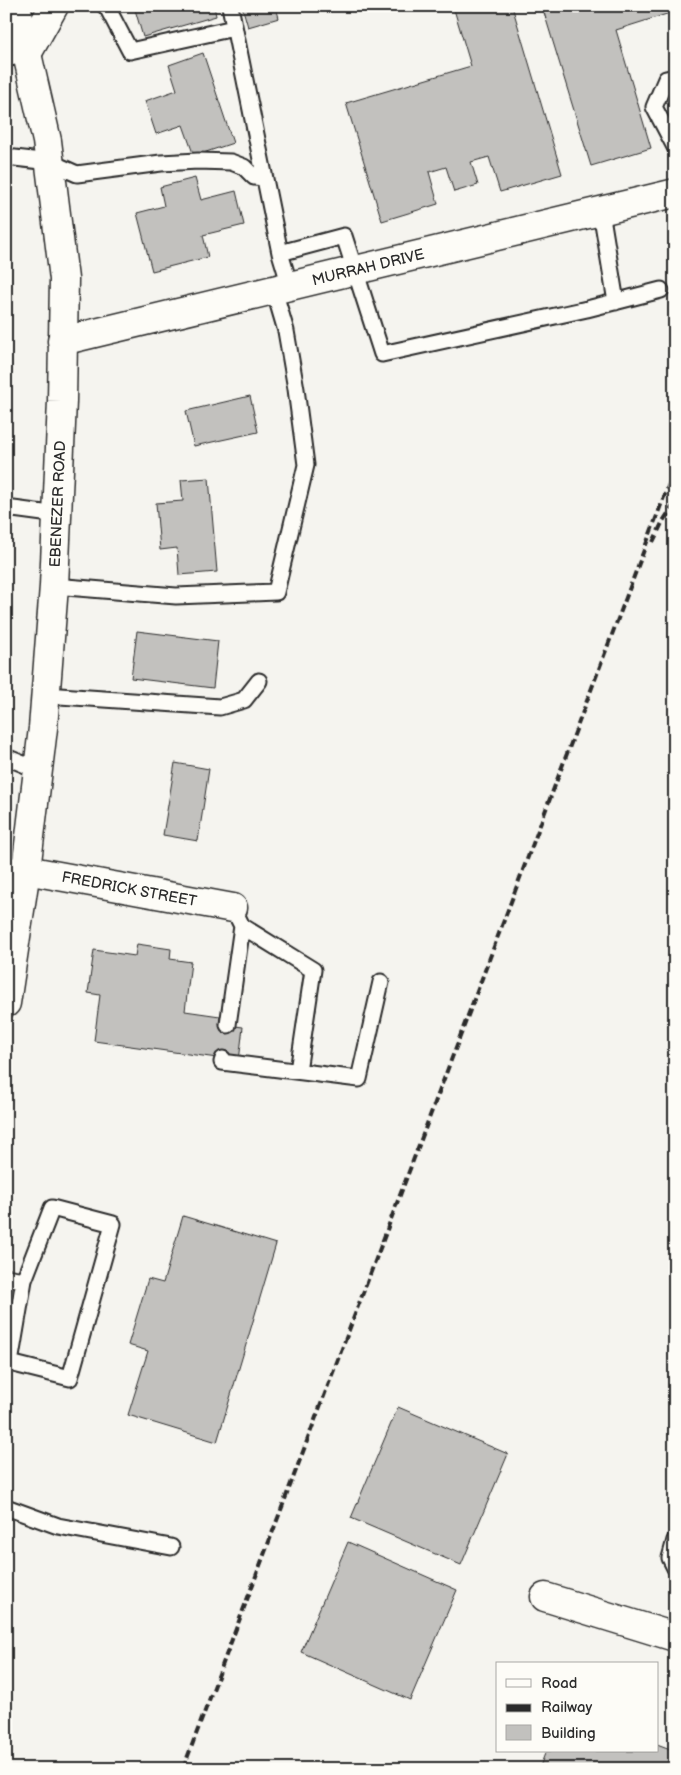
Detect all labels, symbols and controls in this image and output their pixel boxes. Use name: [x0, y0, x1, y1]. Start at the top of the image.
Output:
street label: MURRAH DRIVE: [310, 245, 427, 290]
street label: EBENEZER ROAD: [46, 440, 70, 568]
street label: FREDRICK STREET: [60, 868, 198, 911]
legend: [496, 1662, 658, 1752]
text: Road: [541, 1674, 577, 1693]
text: Railway: [541, 1698, 592, 1717]
text: Building: [541, 1724, 596, 1743]

